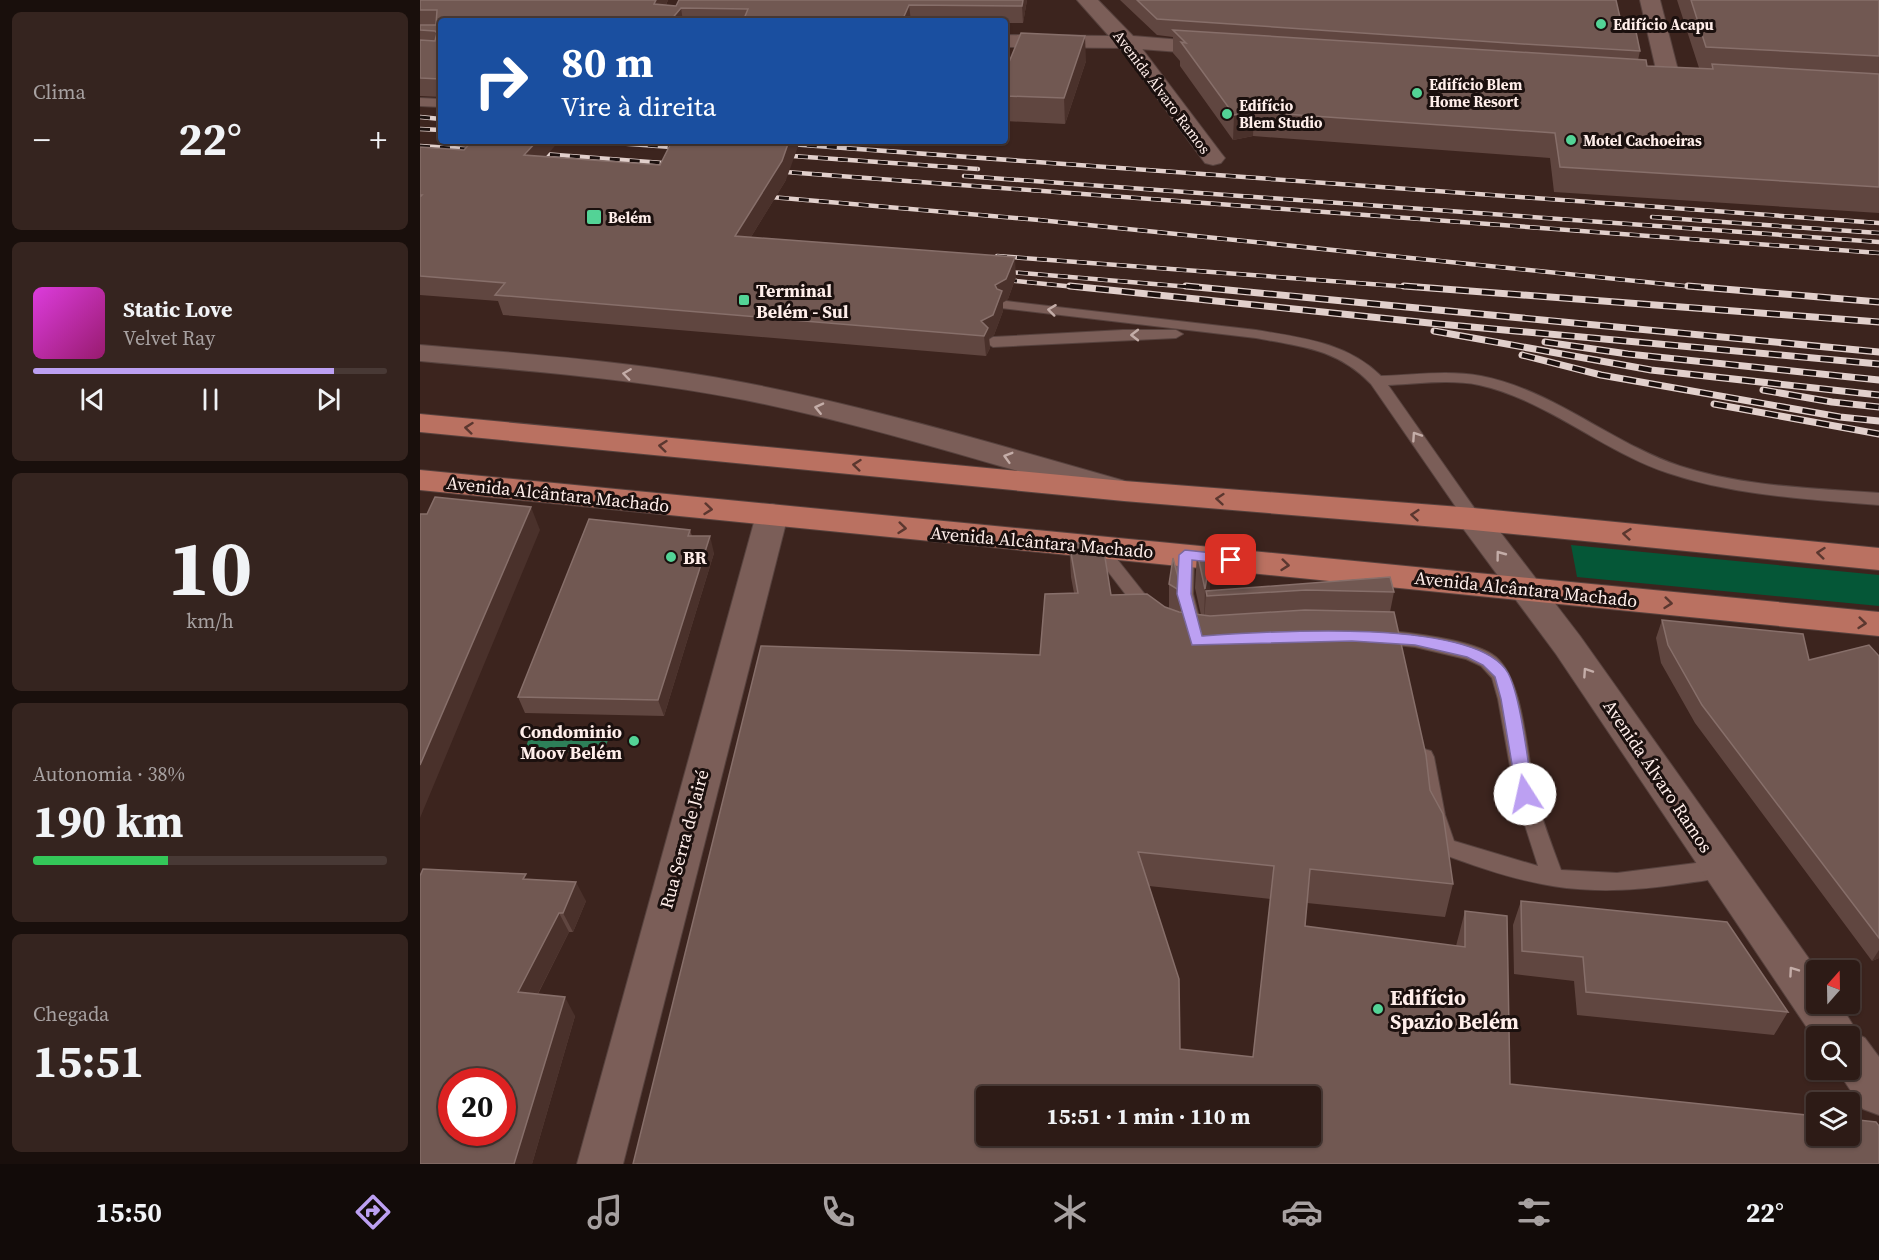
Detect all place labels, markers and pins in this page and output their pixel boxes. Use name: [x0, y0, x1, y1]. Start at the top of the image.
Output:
place label: Edifício Acapu: [1613, 14, 1714, 35]
marker: Edifício Acapu: [1594, 17, 1608, 31]
place label: Edifício Blem Home Resort: [1429, 74, 1523, 112]
marker: Edifício Blem Home Resort: [1410, 86, 1424, 100]
place label: Edifício Blem Studio: [1239, 95, 1323, 133]
marker: Edifício Blem Studio: [1220, 107, 1234, 121]
place label: Motel Cachoeiras: [1583, 130, 1702, 151]
marker: Motel Cachoeiras: [1564, 133, 1578, 147]
place label: Belém: [608, 207, 652, 228]
marker: Belém: [585, 208, 603, 226]
place label: Terminal Belém - Sul: [756, 278, 849, 324]
marker: Terminal Belém - Sul: [737, 293, 751, 307]
pin: [1205, 534, 1256, 585]
place label: BR: [683, 545, 707, 570]
marker: BR: [664, 550, 678, 564]
place label: Condominio Moov Belém: [520, 719, 622, 765]
marker: Condominio Moov Belém: [627, 734, 641, 748]
place label: Edifício Spazio Belém: [1390, 983, 1519, 1036]
marker: Edifício Spazio Belém: [1371, 1002, 1385, 1016]

